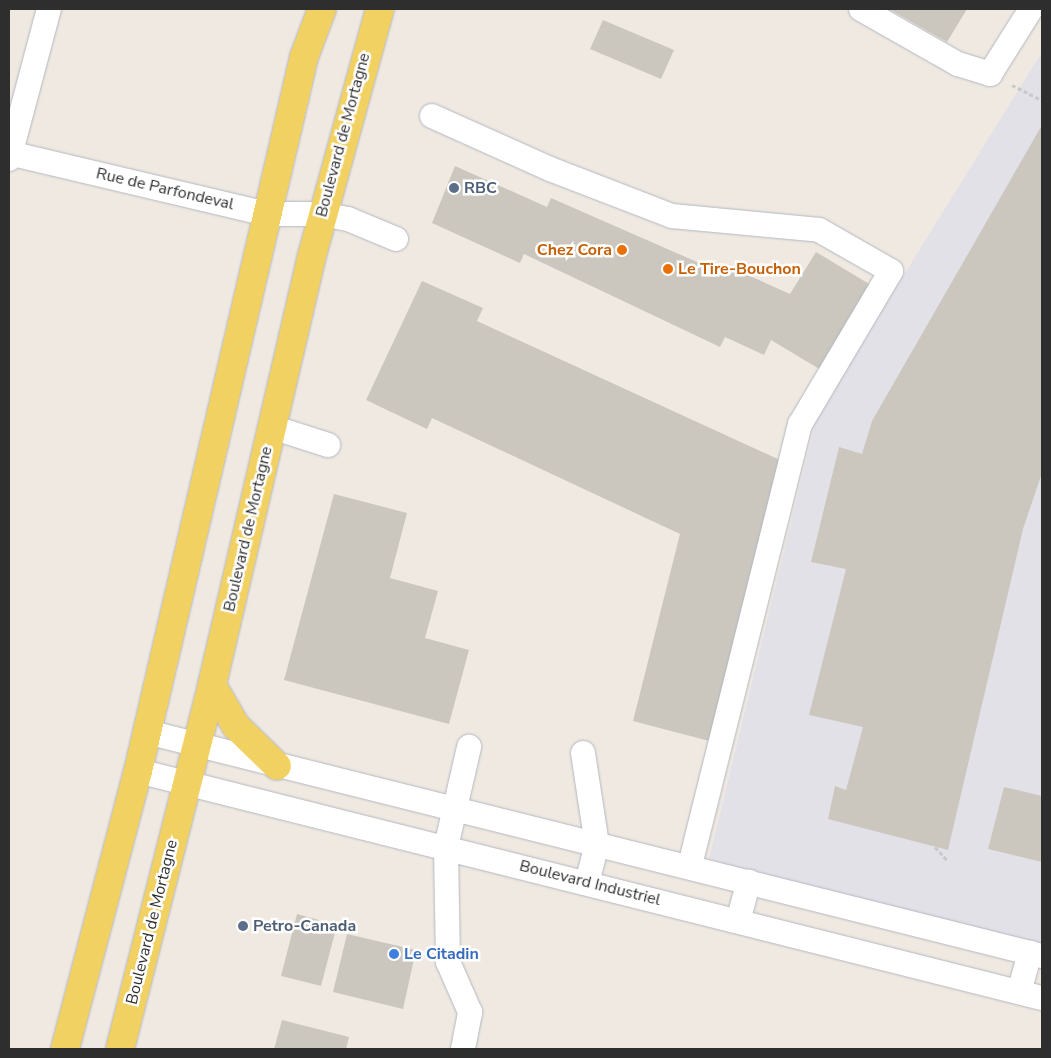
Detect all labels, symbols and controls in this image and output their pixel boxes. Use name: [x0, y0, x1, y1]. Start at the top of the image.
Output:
street label: Boulevard de Mortagne: [312, 51, 374, 219]
street label: Rue de Parfondeval: [94, 164, 236, 214]
place label: RBC: [464, 178, 497, 198]
marker: RBC: [448, 182, 460, 194]
place label: Chez Cora: [537, 240, 612, 260]
marker: Chez Cora: [616, 244, 628, 256]
place label: Le Tire-Bouchon: [678, 259, 801, 279]
marker: Le Tire-Bouchon: [662, 263, 674, 275]
street label: Boulevard de Mortagne: [220, 444, 276, 614]
street label: Boulevard de Mortagne: [122, 838, 182, 1006]
street label: Boulevard Industriel: [517, 856, 663, 910]
place label: Petro-Canada: [253, 916, 356, 936]
marker: Petro-Canada: [237, 920, 249, 932]
place label: Le Citadin: [404, 944, 479, 964]
marker: Le Citadin: [388, 948, 400, 960]

